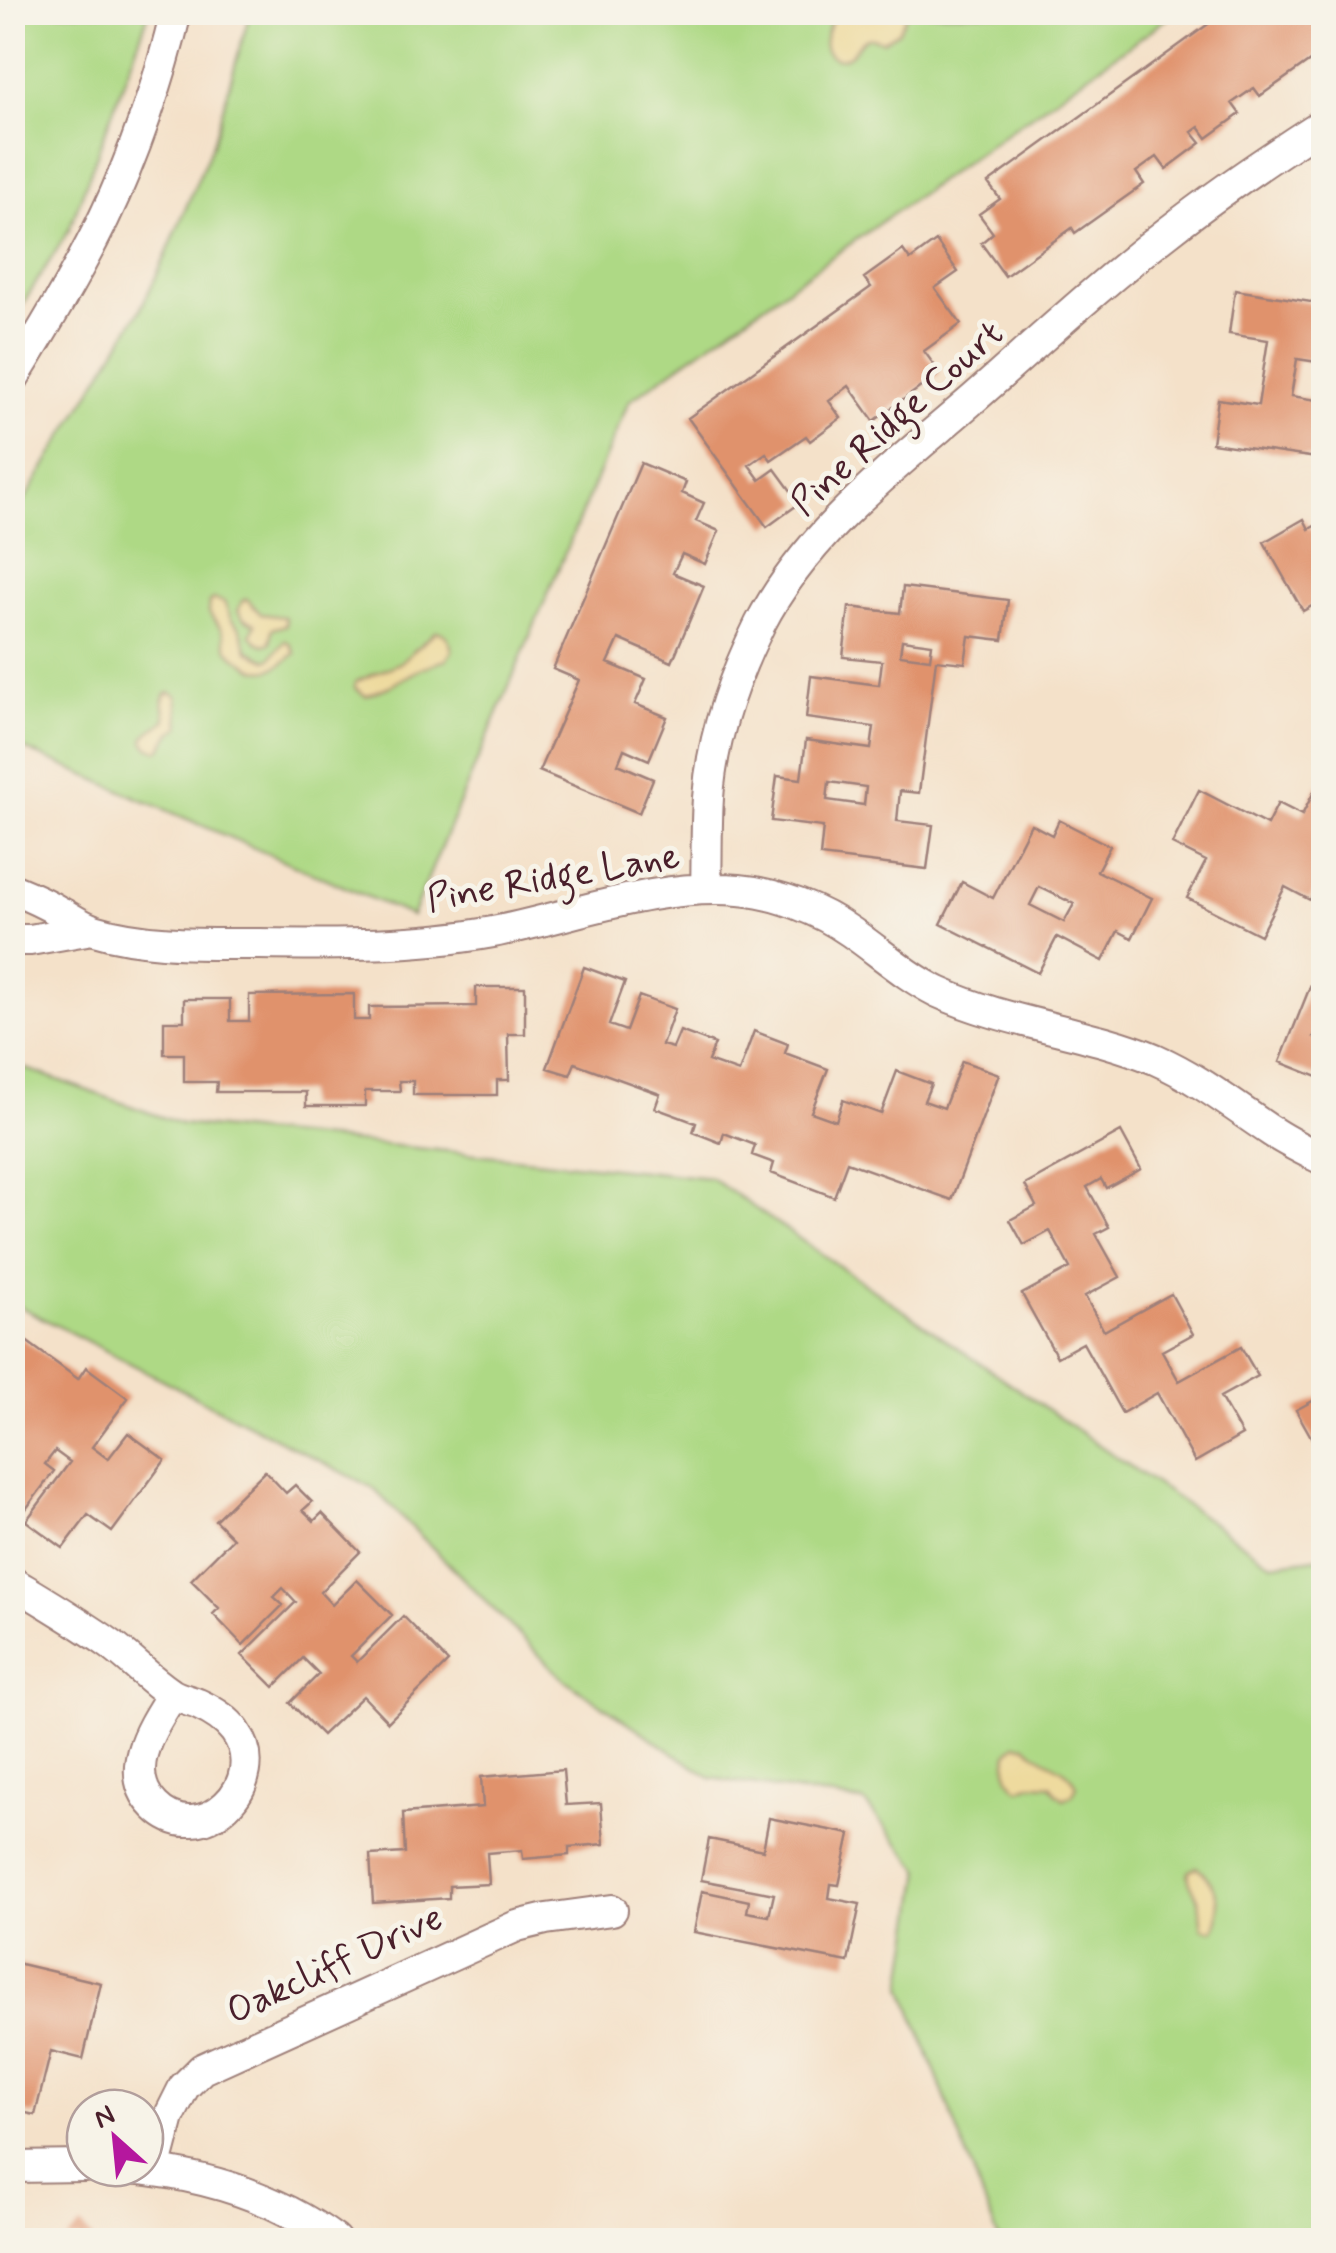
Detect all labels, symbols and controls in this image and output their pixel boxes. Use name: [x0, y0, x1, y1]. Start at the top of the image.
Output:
street label: Pine Ridge Court: [781, 310, 1017, 530]
street label: Pine Ridge Lane: [423, 832, 684, 929]
street label: Oakcliff Drive: [219, 1894, 451, 2037]
north arrow: [65, 2088, 165, 2188]
text: N: [88, 2097, 121, 2139]

